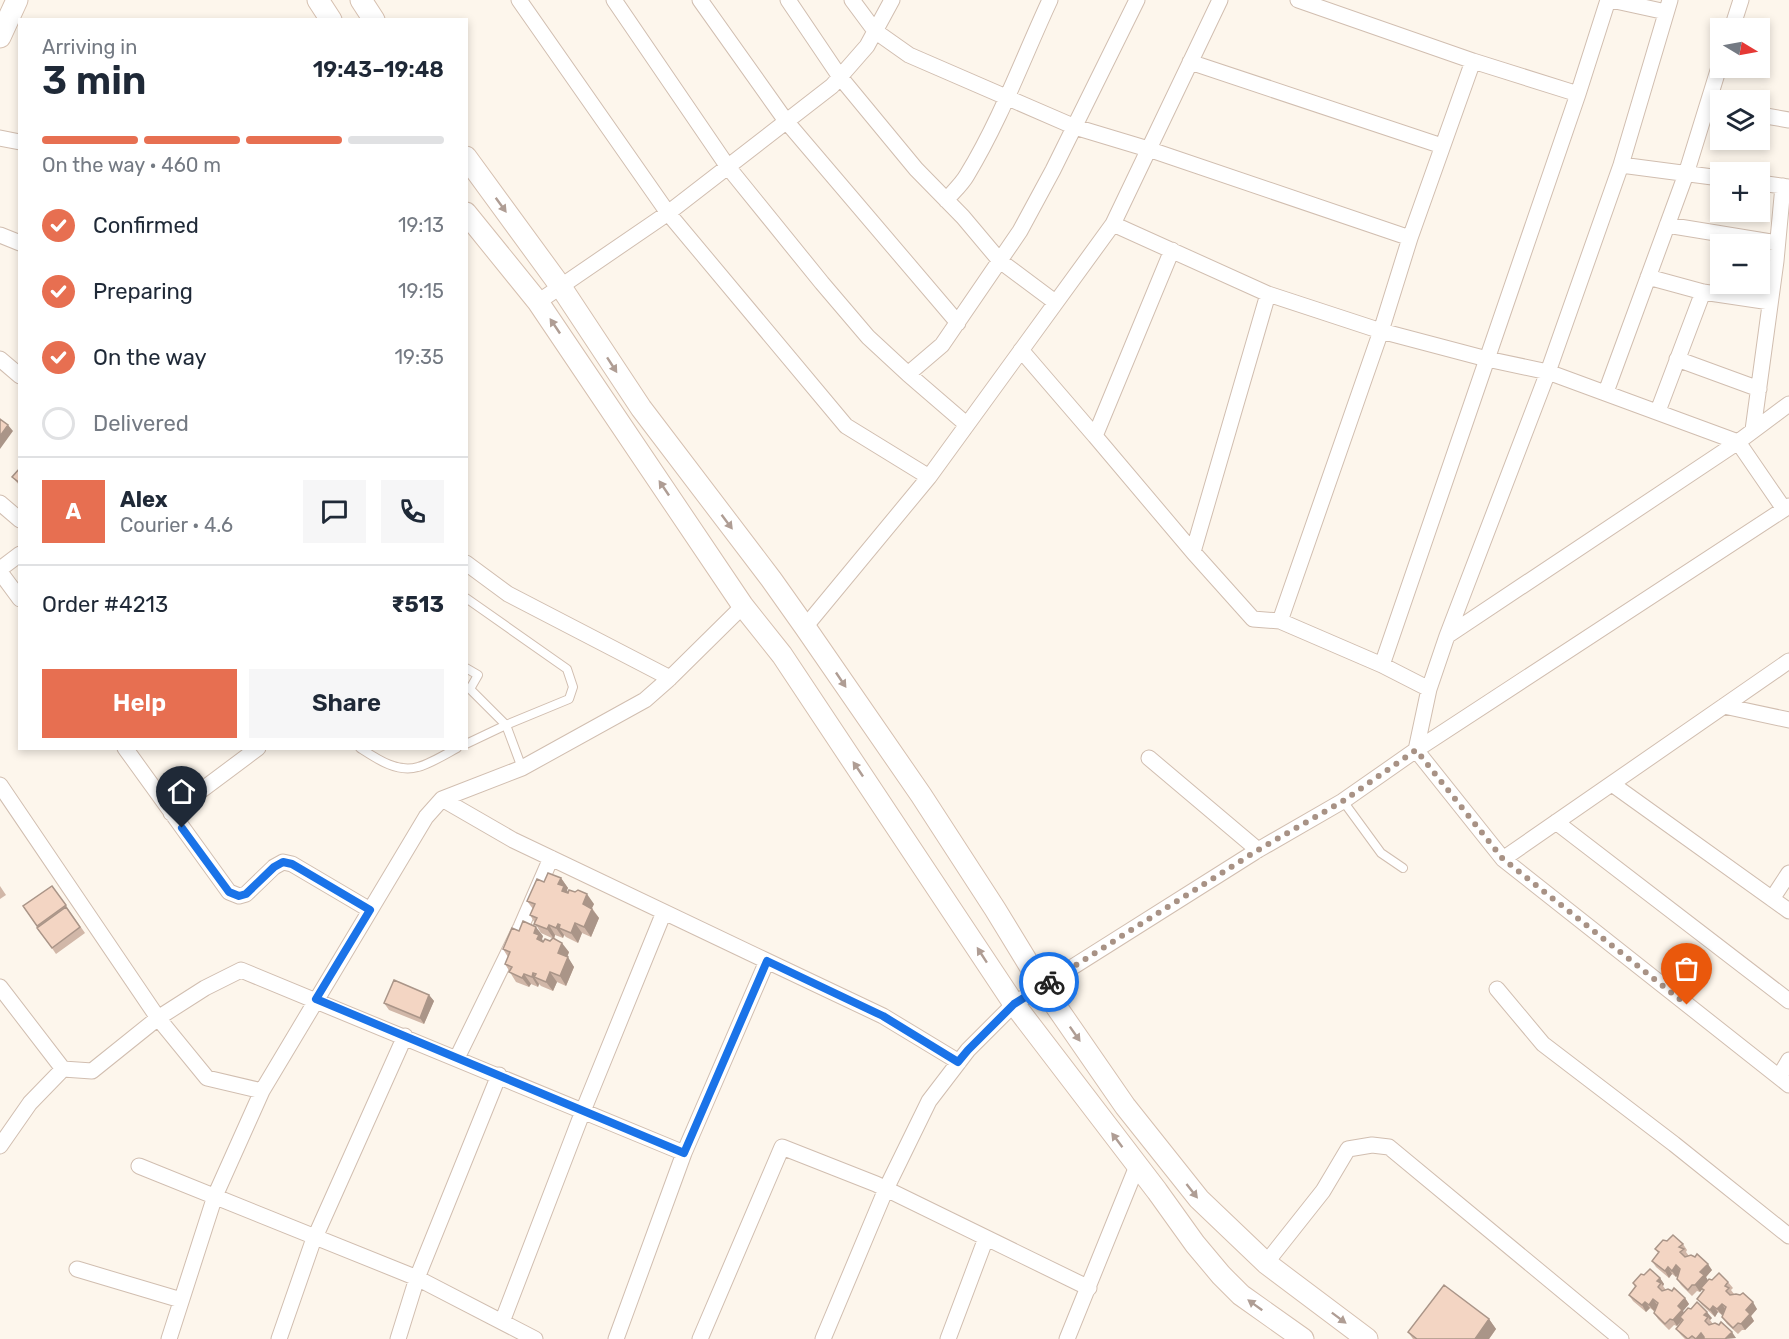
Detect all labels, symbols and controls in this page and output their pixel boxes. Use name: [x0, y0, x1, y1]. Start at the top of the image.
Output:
north arrow: [1710, 18, 1770, 78]
map controls: [1710, 18, 1770, 294]
text: Arriving in: [42, 35, 137, 59]
text: 19:43–19:48: [313, 56, 444, 83]
text: 3 min: [42, 58, 147, 104]
button: layers: [1710, 90, 1770, 150]
text: On the way · 460 m: [42, 153, 221, 177]
button: +: [1710, 162, 1770, 222]
one-way arrow: [494, 197, 506, 212]
icon: check: [42, 209, 75, 242]
text: Confirmed: [93, 212, 199, 239]
text: 19:13: [398, 213, 444, 237]
button: −: [1710, 234, 1770, 294]
icon: check: [42, 275, 75, 308]
text: Preparing: [93, 278, 193, 305]
text: 19:15: [398, 279, 444, 303]
one-way arrow: [550, 318, 561, 334]
icon: check: [42, 341, 75, 374]
text: On the way: [93, 344, 207, 371]
text: 19:35: [395, 345, 444, 369]
one-way arrow: [606, 356, 618, 372]
text: Delivered: [93, 410, 189, 437]
button: chat: [303, 480, 366, 543]
button: phone: [381, 480, 444, 543]
one-way arrow: [658, 480, 669, 496]
text: Alex: [120, 486, 168, 513]
text: A: [66, 498, 81, 525]
text: Courier · 4.6: [120, 513, 233, 537]
one-way arrow: [721, 514, 733, 530]
text: Order #4213: [42, 591, 168, 618]
text: ₹513: [391, 591, 444, 618]
button: Help: [42, 669, 237, 738]
button: Share: [249, 669, 444, 738]
one-way arrow: [835, 672, 846, 688]
one-way arrow: [853, 760, 864, 777]
pin: [156, 766, 207, 828]
icon: home: [165, 775, 198, 808]
pin: [1661, 943, 1712, 1005]
one-way arrow: [976, 948, 988, 964]
courier: [1019, 952, 1079, 1012]
icon: bag: [1670, 952, 1703, 985]
icon: bike: [1033, 966, 1066, 999]
one-way arrow: [1069, 1026, 1081, 1042]
one-way arrow: [1112, 1133, 1124, 1148]
one-way arrow: [1185, 1183, 1197, 1198]
one-way arrow: [1248, 1299, 1264, 1311]
one-way arrow: [1330, 1312, 1346, 1324]

